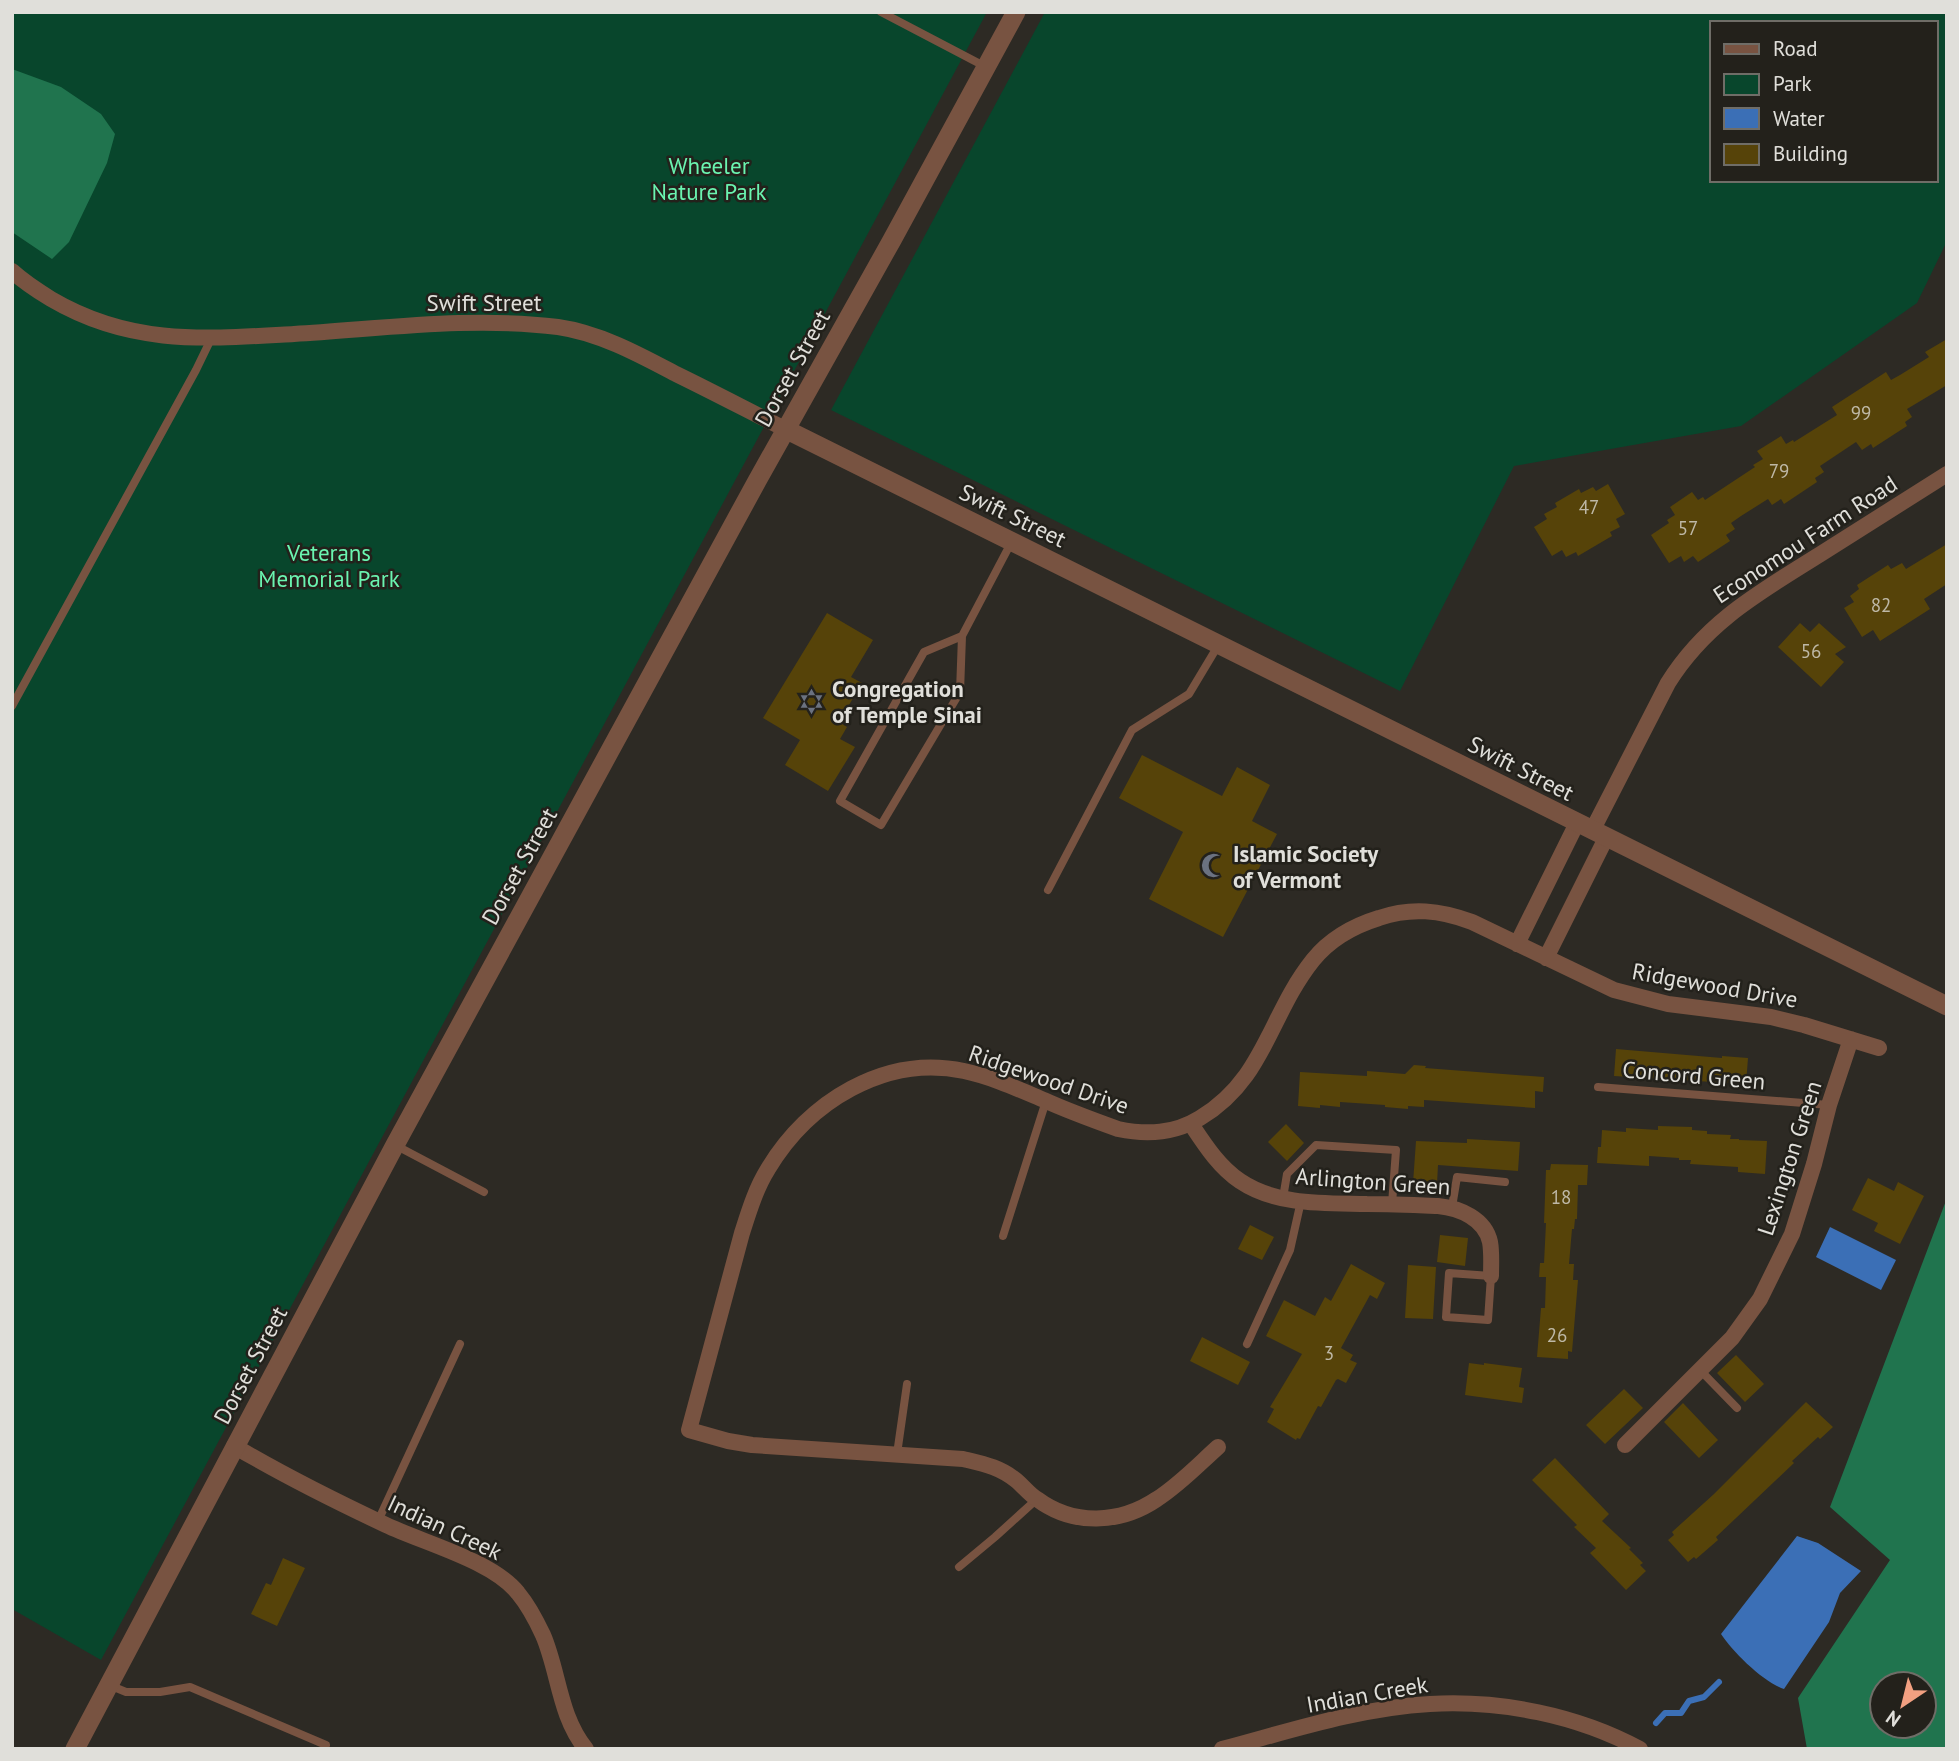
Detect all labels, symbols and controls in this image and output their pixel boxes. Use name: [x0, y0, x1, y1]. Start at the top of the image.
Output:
legend: [1710, 21, 1938, 182]
text: Road: [1773, 35, 1817, 62]
text: Park: [1773, 70, 1812, 97]
text: Water: [1773, 105, 1825, 132]
text: Building: [1773, 140, 1848, 167]
park label: Wheeler Nature Park: [651, 151, 767, 206]
street label: Swift Street: [427, 288, 542, 317]
street label: Dorset Street: [748, 304, 836, 432]
house number: 99: [1851, 401, 1871, 425]
house number: 79: [1769, 459, 1789, 483]
street label: Economou Farm Road: [1708, 469, 1902, 609]
street label: Swift Street: [955, 477, 1071, 553]
house number: 47: [1579, 495, 1599, 519]
house number: 57: [1678, 516, 1698, 540]
park label: Veterans Memorial Park: [258, 538, 400, 593]
house number: 82: [1871, 593, 1891, 617]
house number: 56: [1801, 639, 1821, 663]
place label: Congregation of Temple Sinai: [832, 674, 982, 729]
synagogue icon: Congregation of Temple Sinai: [798, 687, 826, 715]
street label: Swift Street: [1463, 729, 1579, 807]
street label: Dorset Street: [475, 802, 563, 930]
place label: Islamic Society of Vermont: [1233, 839, 1379, 894]
mosque icon: Islamic Society of Vermont: [1199, 852, 1227, 880]
street label: Ridgewood Drive: [1630, 956, 1800, 1014]
street label: Ridgewood Drive: [965, 1038, 1133, 1120]
street label: Concord Green: [1621, 1054, 1767, 1096]
street label: Lexington Green: [1750, 1077, 1828, 1239]
street label: Arlington Green: [1295, 1161, 1451, 1201]
house number: 18: [1551, 1185, 1571, 1209]
street label: Dorset Street: [207, 1301, 293, 1429]
house number: 26: [1547, 1323, 1567, 1347]
house number: 3: [1324, 1341, 1334, 1365]
street label: Indian Creek: [383, 1488, 507, 1566]
street label: Indian Creek: [1304, 1669, 1430, 1719]
north arrow: [1868, 1670, 1938, 1740]
text: N: [1881, 1706, 1905, 1732]

